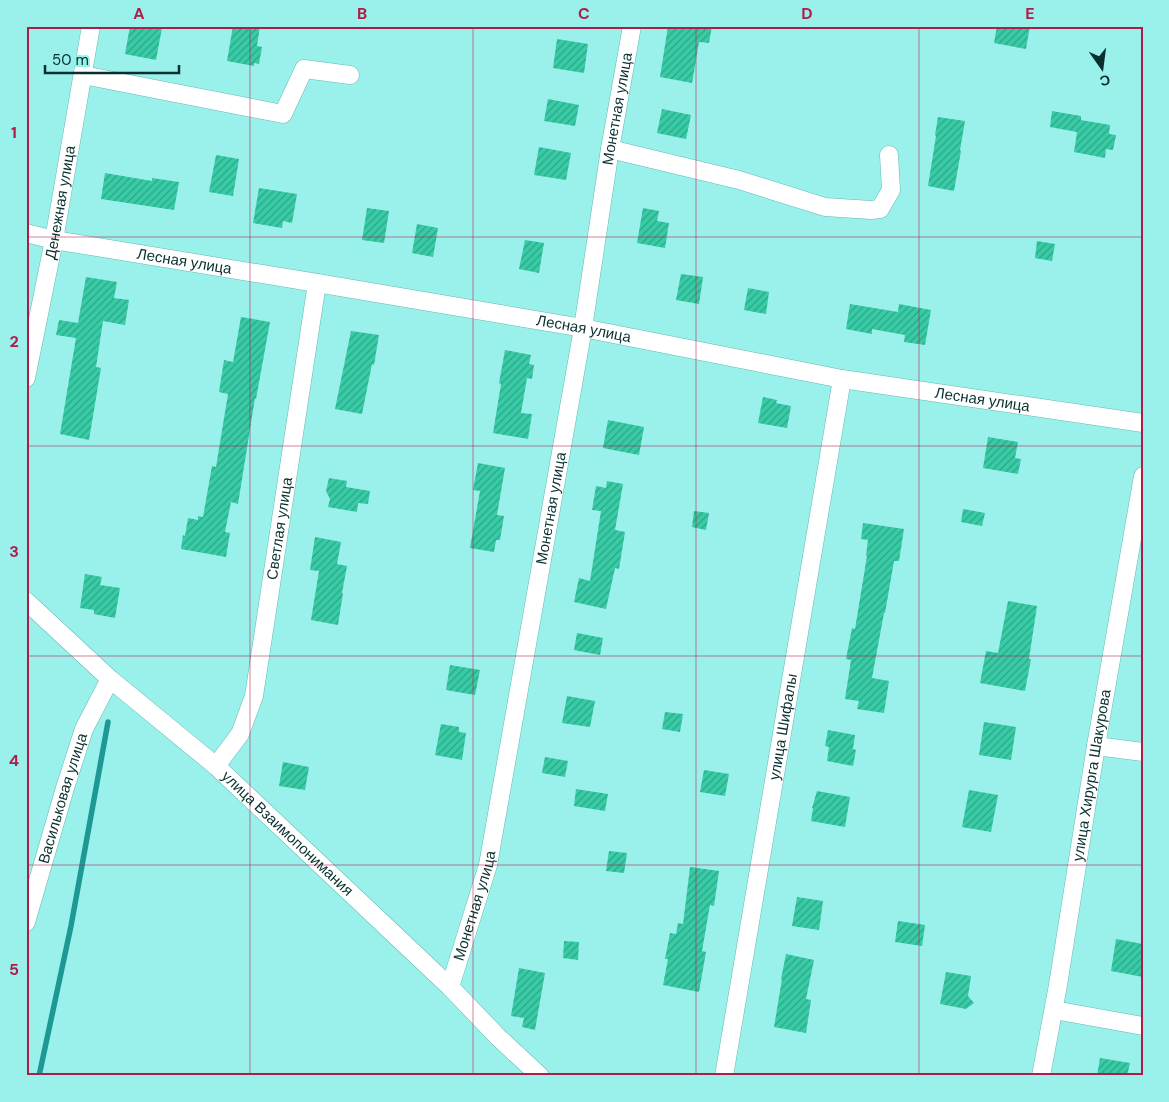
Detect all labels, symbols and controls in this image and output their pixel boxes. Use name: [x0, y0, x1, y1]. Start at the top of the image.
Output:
text: A: [133, 3, 145, 24]
text: B: [357, 3, 367, 24]
text: C: [578, 3, 590, 24]
text: D: [801, 3, 813, 24]
text: E: [1025, 3, 1035, 24]
scale bar: [45, 42, 179, 74]
north arrow: [1076, 42, 1126, 92]
text: 50 m: [52, 50, 89, 70]
street label: Монетная улица: [598, 50, 637, 166]
text: С: [1098, 71, 1112, 91]
text: 1: [11, 122, 17, 143]
street label: Денежная улица: [40, 143, 80, 261]
street label: Лесная улица: [136, 244, 234, 279]
street label: Лесная улица: [535, 310, 633, 347]
text: 2: [9, 331, 19, 352]
street label: Лесная улица: [934, 383, 1032, 416]
street label: Монетная улица: [531, 450, 571, 566]
street label: Светлая улица: [262, 475, 297, 581]
text: 3: [9, 541, 19, 562]
street label: улица Шифалы: [764, 672, 802, 782]
street label: улица Хирурга Шакурова: [1068, 687, 1116, 863]
street label: Васильковая улица: [34, 730, 92, 866]
text: 4: [9, 750, 19, 771]
street label: улица Взаимопонимания: [217, 766, 358, 901]
street label: Монетная улица: [449, 849, 500, 963]
text: 5: [9, 959, 19, 980]

